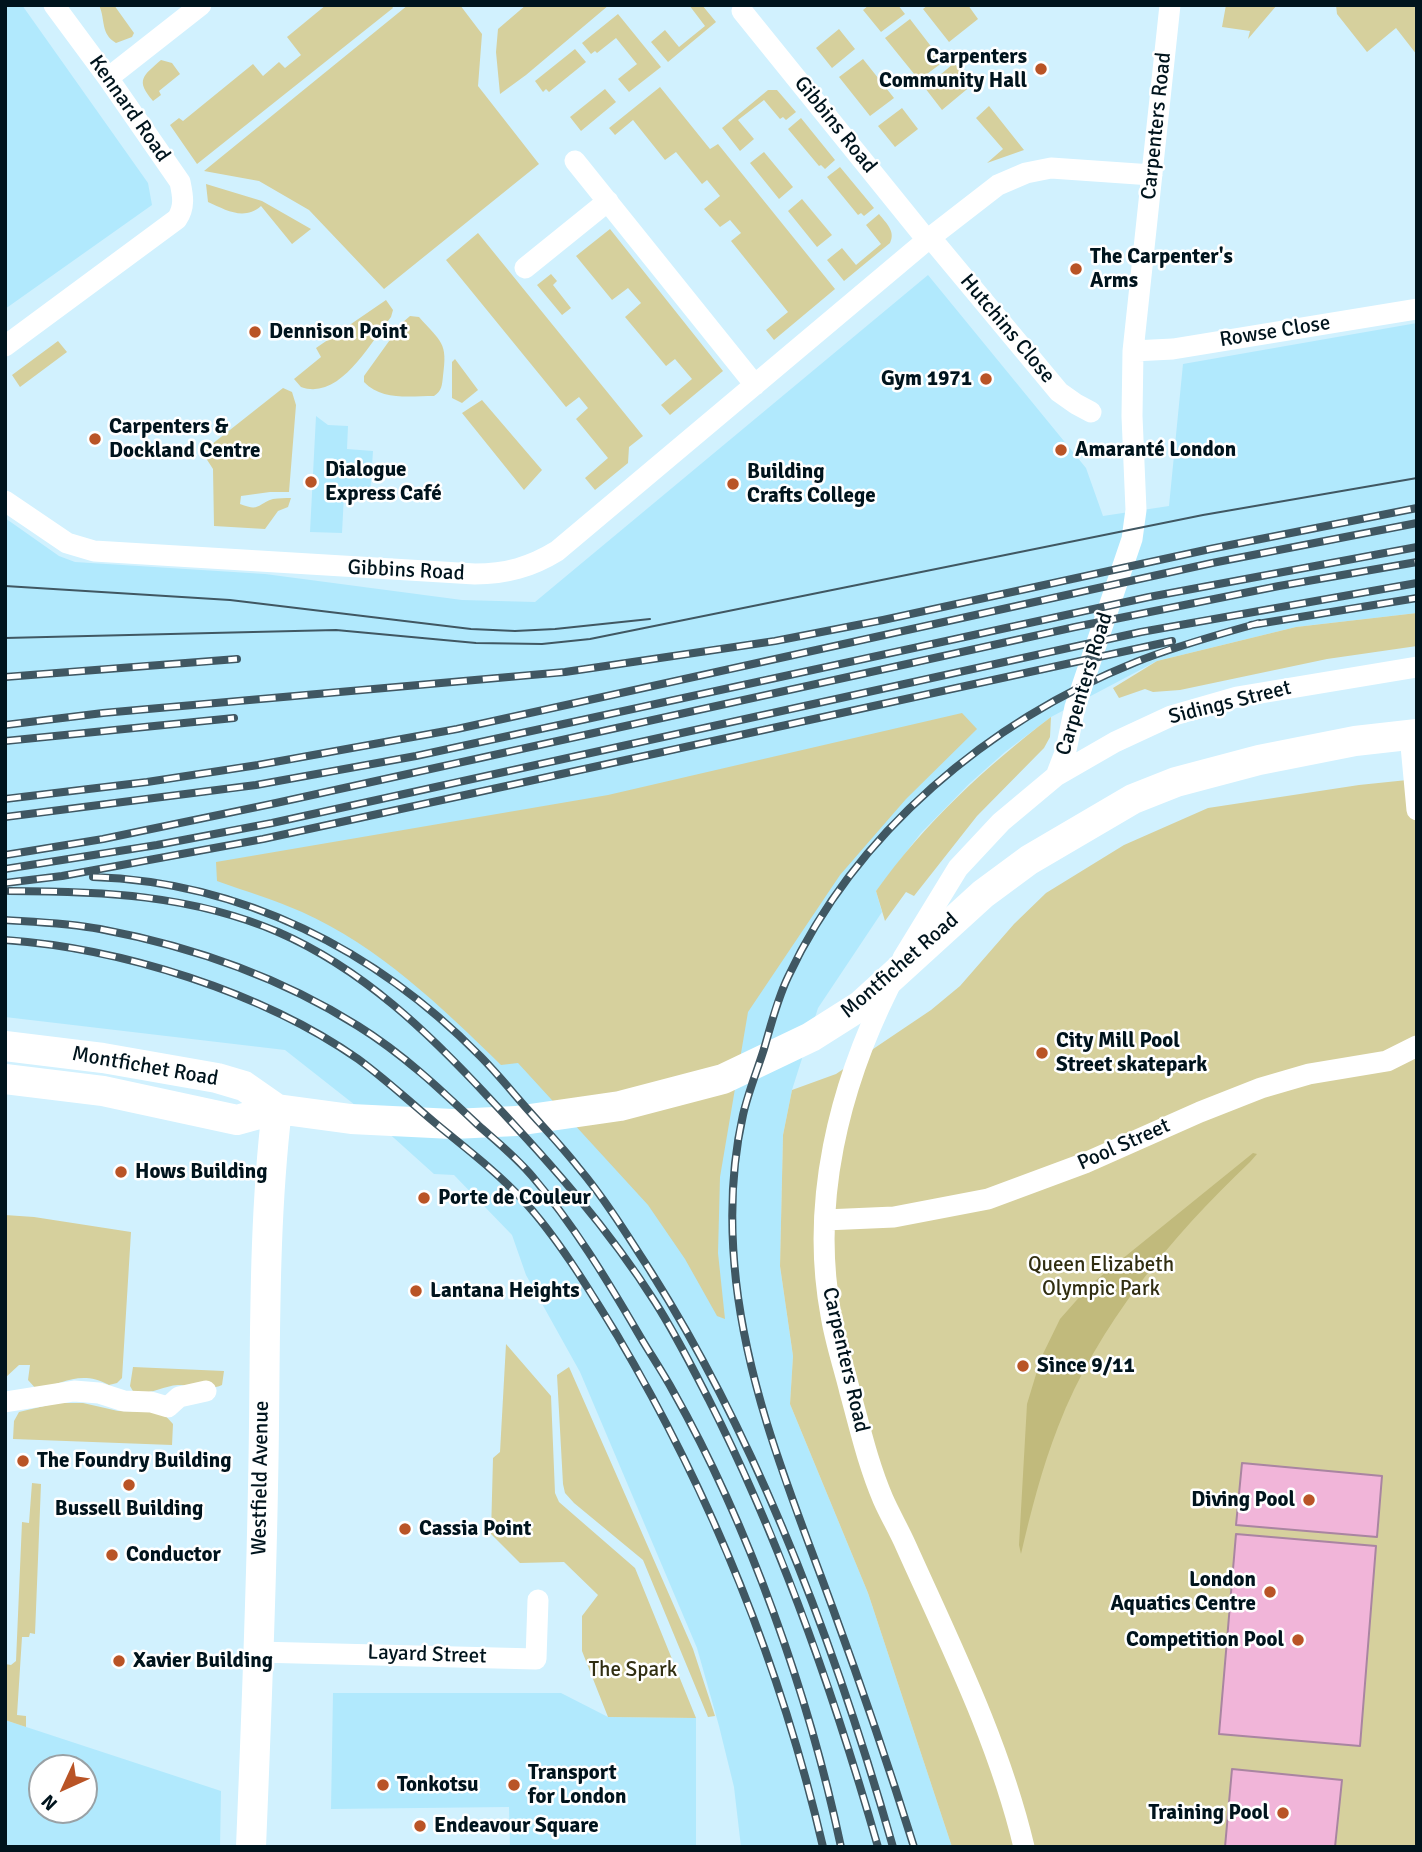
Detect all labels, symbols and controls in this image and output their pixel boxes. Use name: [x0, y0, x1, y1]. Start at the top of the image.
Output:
place label: Carpenters Community Hall: [879, 44, 1027, 94]
street label: Kennard Road: [83, 51, 175, 167]
street label: Carpenters Road: [1137, 51, 1177, 201]
marker: Carpenters Community Hall: [1033, 61, 1049, 77]
street label: Gibbins Road: [788, 72, 882, 178]
place label: The Carpenter's Arms: [1090, 244, 1233, 294]
marker: The Carpenter's Arms: [1068, 261, 1084, 277]
street label: Hutchins Close: [954, 269, 1060, 389]
street label: Rowse Close: [1218, 311, 1332, 353]
place label: Dennison Point: [269, 319, 408, 345]
marker: Dennison Point: [247, 324, 263, 340]
place label: Gym 1971: [881, 366, 972, 392]
marker: Gym 1971: [978, 371, 994, 387]
place label: Carpenters & Dockland Centre: [109, 414, 260, 464]
marker: Carpenters & Dockland Centre: [87, 431, 103, 447]
place label: Amaranté London: [1075, 437, 1236, 463]
marker: Amaranté London: [1053, 442, 1069, 458]
place label: Dialogue Express Café: [325, 457, 442, 507]
place label: Building Crafts College: [747, 459, 876, 509]
marker: Dialogue Express Café: [303, 474, 319, 490]
marker: Building Crafts College: [725, 476, 741, 492]
street label: Gibbins Road: [347, 555, 465, 587]
street label: Carpenters Road: [1051, 609, 1119, 759]
street label: Sidings Street: [1166, 676, 1294, 730]
street label: Montfichet Road: [836, 908, 964, 1024]
place label: City Mill Pool Street skatepark: [1056, 1028, 1207, 1078]
street label: Montfichet Road: [70, 1042, 220, 1092]
marker: City Mill Pool Street skatepark: [1034, 1045, 1050, 1061]
street label: Pool Street: [1074, 1113, 1174, 1177]
place label: Hows Building: [135, 1159, 268, 1185]
marker: Hows Building: [113, 1164, 129, 1180]
place label: Porte de Couleur: [438, 1185, 591, 1211]
marker: Porte de Couleur: [416, 1190, 432, 1206]
park label: Queen Elizabeth Olympic Park: [1028, 1252, 1174, 1302]
place label: Lantana Heights: [430, 1278, 580, 1304]
marker: Lantana Heights: [408, 1283, 424, 1299]
street label: Carpenters Road: [816, 1285, 874, 1435]
place label: Since 9/11: [1037, 1353, 1135, 1379]
marker: Since 9/11: [1015, 1358, 1031, 1374]
street label: Westfield Avenue: [247, 1400, 275, 1556]
place label: The Foundry Building: [37, 1448, 231, 1474]
marker: The Foundry Building: [15, 1453, 31, 1469]
marker: Bussell Building: [121, 1477, 137, 1493]
place label: Diving Pool: [1191, 1487, 1295, 1513]
marker: Diving Pool: [1301, 1492, 1317, 1508]
place label: Bussell Building: [55, 1496, 203, 1522]
place label: Cassia Point: [419, 1516, 531, 1542]
marker: Cassia Point: [397, 1521, 413, 1537]
place label: Conductor: [126, 1542, 221, 1568]
marker: Conductor: [104, 1547, 120, 1563]
place label: London Aquatics Centre: [1110, 1567, 1256, 1617]
marker: London Aquatics Centre: [1262, 1584, 1278, 1600]
place label: Competition Pool: [1126, 1627, 1284, 1653]
marker: Competition Pool: [1290, 1632, 1306, 1648]
street label: Layard Street: [367, 1640, 487, 1670]
place label: Xavier Building: [133, 1648, 273, 1674]
marker: Xavier Building: [111, 1653, 127, 1669]
park label: The Spark: [589, 1657, 677, 1683]
north arrow: [28, 1754, 98, 1824]
place label: Transport for London: [528, 1760, 626, 1810]
place label: Tonkotsu: [397, 1772, 479, 1798]
marker: Tonkotsu: [375, 1777, 391, 1793]
marker: Transport for London: [506, 1777, 522, 1793]
text: N: [36, 1789, 63, 1816]
place label: Training Pool: [1148, 1800, 1269, 1826]
marker: Training Pool: [1275, 1805, 1291, 1821]
place label: Endeavour Square: [434, 1813, 599, 1839]
marker: Endeavour Square: [412, 1818, 428, 1834]

